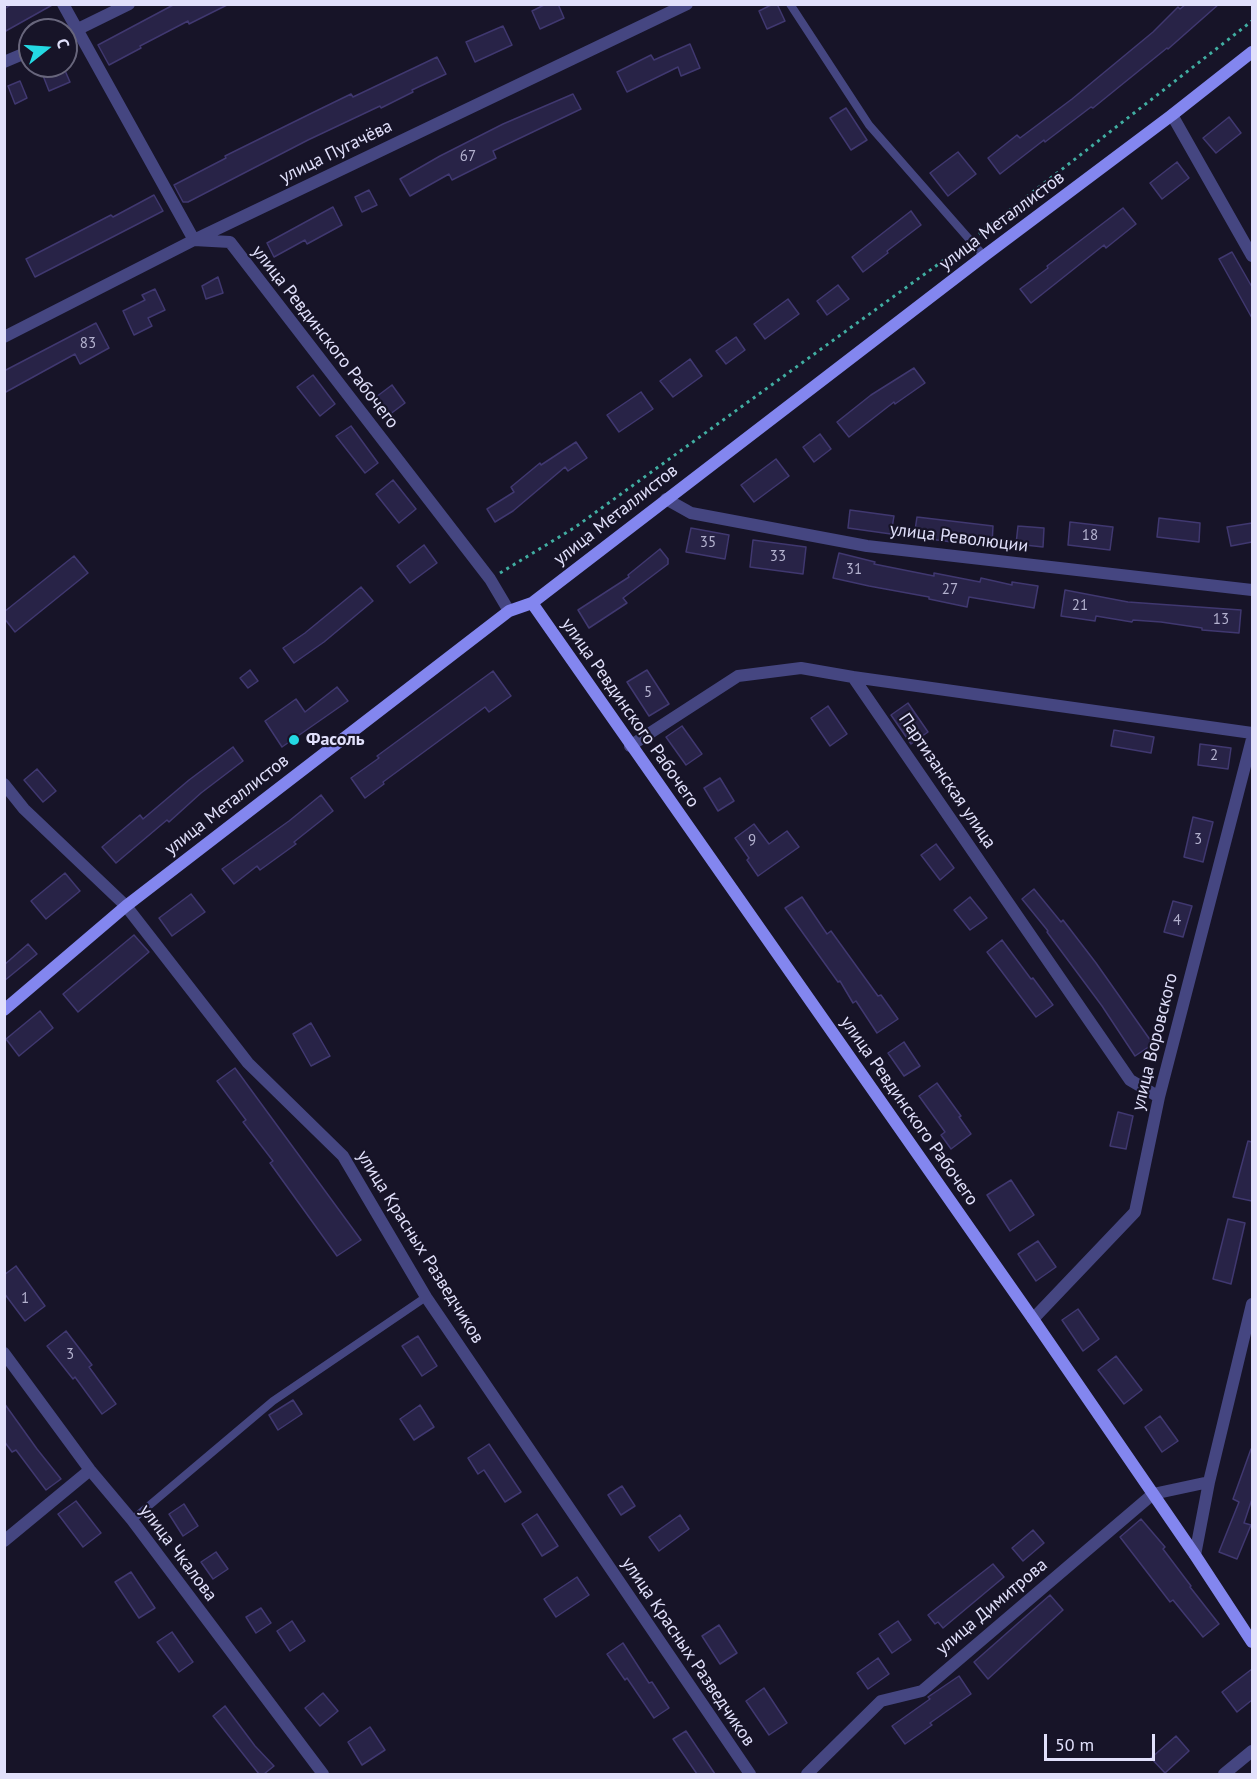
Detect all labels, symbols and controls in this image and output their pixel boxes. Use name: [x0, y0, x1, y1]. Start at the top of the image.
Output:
north arrow: [18, 18, 78, 78]
text: С: [52, 36, 74, 51]
street label: улица Пугачёва: [276, 115, 396, 189]
house number: 67: [460, 148, 476, 166]
street label: улица Металлистов: [935, 167, 1069, 275]
street label: улица Ревдинского Рабочего: [247, 241, 403, 433]
house number: 83: [80, 335, 96, 353]
street label: улица Металлистов: [550, 460, 682, 570]
street label: улица Революции: [889, 519, 1029, 557]
house number: 18: [1082, 527, 1098, 545]
house number: 35: [700, 534, 716, 552]
house number: 33: [770, 548, 786, 566]
house number: 31: [846, 561, 862, 579]
house number: 27: [942, 581, 958, 599]
house number: 21: [1072, 597, 1088, 615]
house number: 13: [1213, 611, 1229, 629]
street label: улица Ревдинского Рабочего: [556, 614, 704, 812]
house number: 5: [644, 684, 652, 702]
street label: Партизанская улица: [894, 709, 1000, 853]
place label: Фасоль: [306, 729, 365, 751]
marker: Фасоль: [287, 733, 301, 747]
house number: 2: [1210, 747, 1218, 765]
street label: улица Металлистов: [161, 750, 293, 860]
house number: 3: [1194, 831, 1202, 849]
house number: 9: [748, 832, 756, 850]
house number: 4: [1173, 912, 1181, 930]
street label: улица Воровского: [1127, 971, 1183, 1113]
street label: улица Ревдинского Рабочего: [835, 1012, 983, 1210]
street label: улица Красных Разведчиков: [352, 1146, 488, 1348]
house number: 1: [21, 1290, 29, 1308]
house number: 3: [66, 1346, 74, 1364]
street label: улица Чкалова: [135, 1500, 221, 1606]
street label: улица Красных Разведчиков: [617, 1553, 759, 1751]
street label: улица Димитрова: [932, 1554, 1052, 1660]
scale bar: [1047, 1722, 1158, 1760]
text: 50 m: [1055, 1733, 1094, 1756]

